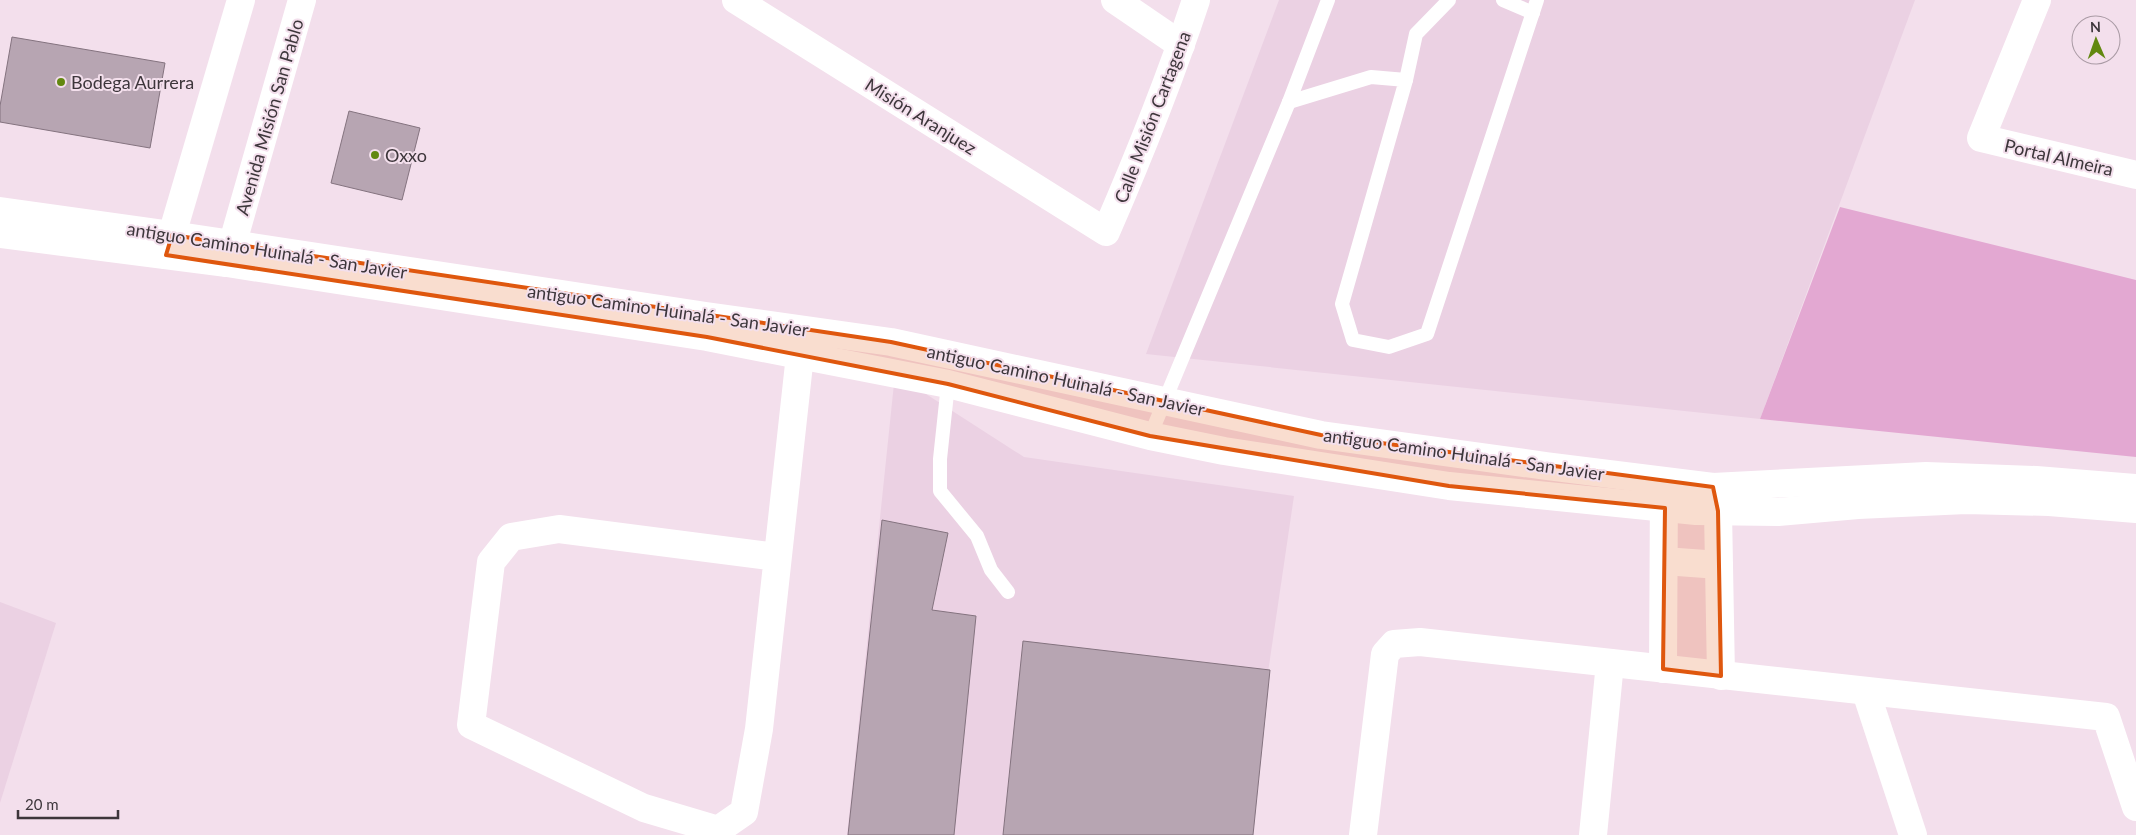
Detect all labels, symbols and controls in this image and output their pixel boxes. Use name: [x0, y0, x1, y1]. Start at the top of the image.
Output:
north arrow: [2071, 15, 2121, 65]
street label: Avenida Misión San Pablo: [230, 16, 308, 218]
text: N: [2090, 18, 2101, 35]
street label: Calle Misión Cartagena: [1109, 28, 1195, 206]
place label: Bodega Aurrera: [71, 71, 194, 93]
street label: Misión Aranjuez: [861, 73, 981, 159]
marker: Bodega Aurrera: [55, 76, 67, 88]
street label: Portal Almeira: [2002, 134, 2116, 180]
place label: Oxxo: [385, 144, 427, 166]
marker: Oxxo: [369, 149, 381, 161]
street label: antiguo Camino Huinalá - San Javier: [125, 217, 409, 283]
street label: antiguo Camino Huinalá - San Javier: [526, 279, 810, 341]
street label: antiguo Camino Huinalá - San Javier: [925, 340, 1207, 420]
street label: antiguo Camino Huinalá - San Javier: [1322, 423, 1606, 485]
scale bar: [18, 788, 118, 820]
text: 20 m: [25, 795, 59, 813]

